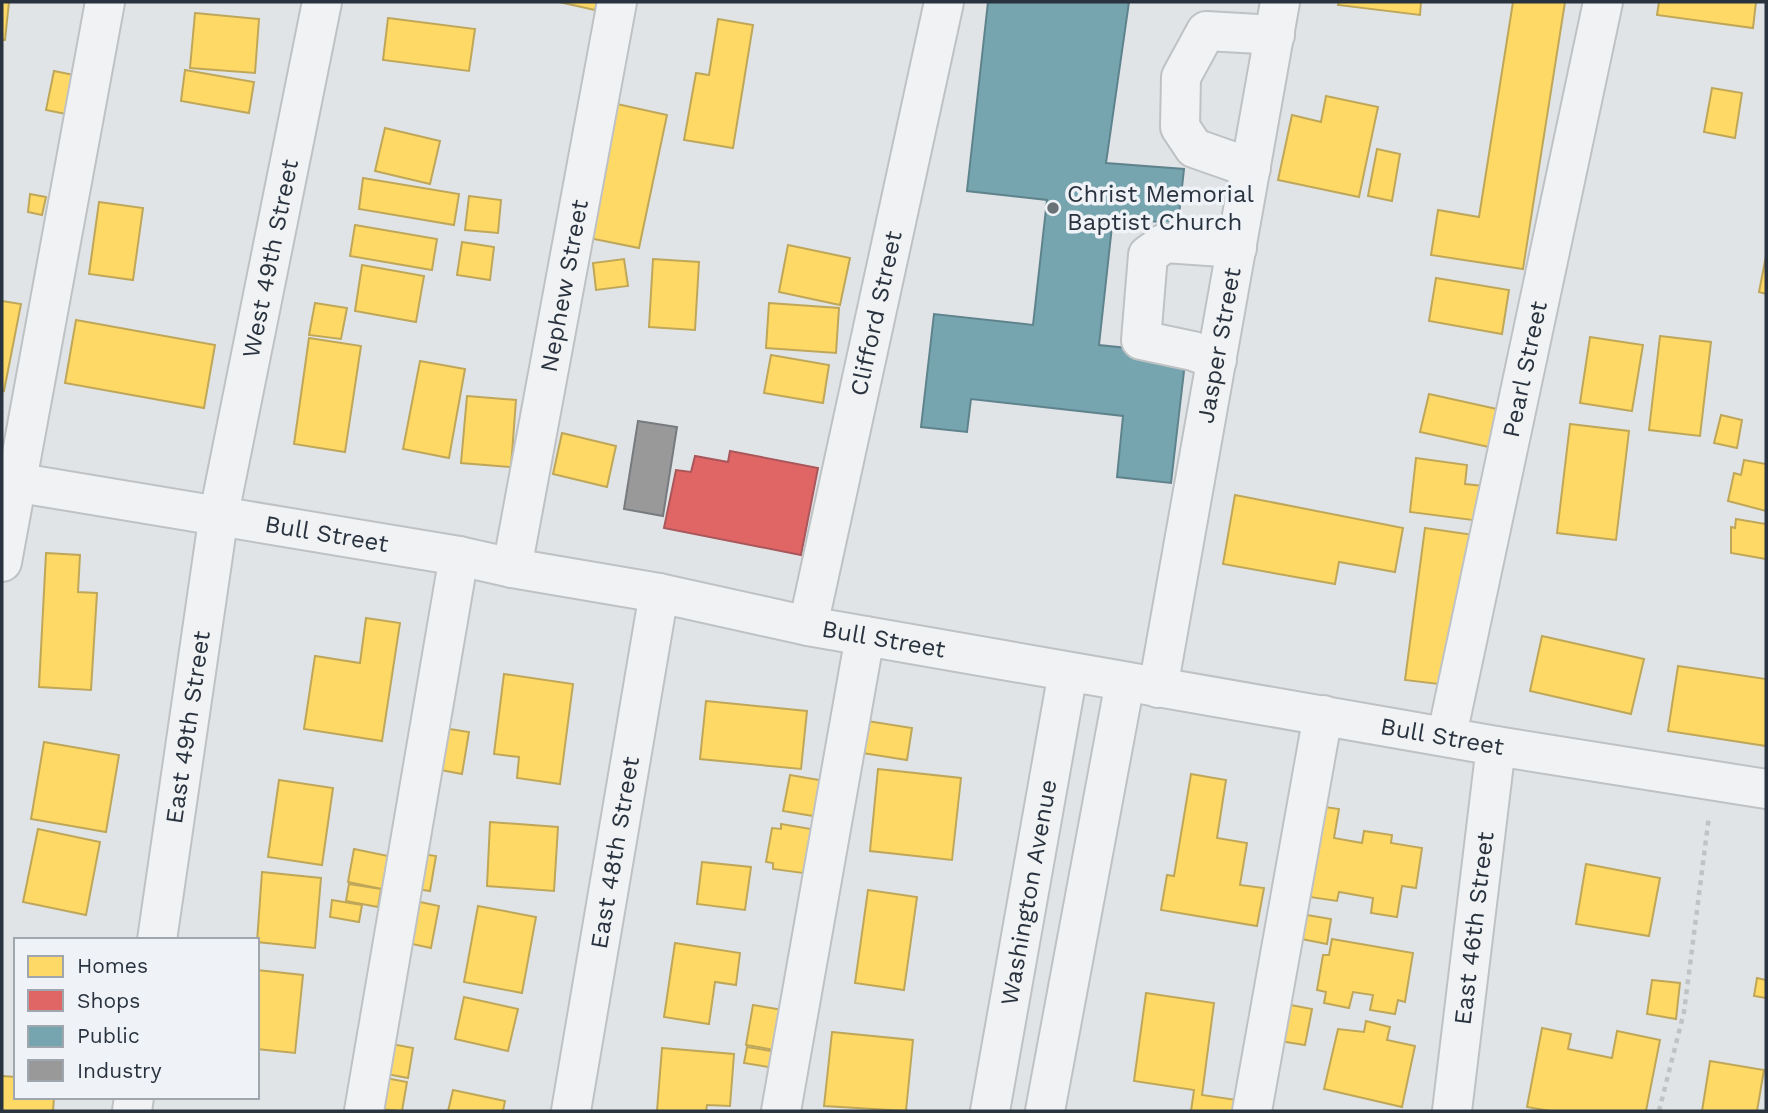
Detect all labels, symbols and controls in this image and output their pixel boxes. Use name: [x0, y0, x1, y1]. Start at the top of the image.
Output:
street label: West 49th Street: [237, 157, 304, 360]
place label: Christ Memorial Baptist Church: [1067, 180, 1255, 236]
street label: Nephew Street: [535, 197, 594, 374]
marker: Christ Memorial Baptist Church: [1045, 200, 1061, 216]
street label: Clifford Street: [845, 228, 908, 398]
street label: Jasper Street: [1191, 265, 1247, 426]
street label: Pearl Street: [1497, 298, 1553, 440]
street label: Bull Street: [263, 510, 390, 558]
street label: Bull Street: [820, 615, 947, 664]
street label: East 49th Street: [160, 629, 216, 826]
street label: Bull Street: [1378, 712, 1506, 761]
street label: East 48th Street: [585, 754, 645, 951]
street label: Washington Avenue: [995, 777, 1063, 1007]
street label: East 46th Street: [1448, 830, 1500, 1027]
legend: [14, 938, 259, 1099]
text: Homes: [77, 953, 148, 978]
text: Shops: [77, 988, 140, 1013]
text: Public: [77, 1023, 140, 1048]
text: Industry: [77, 1058, 162, 1083]

